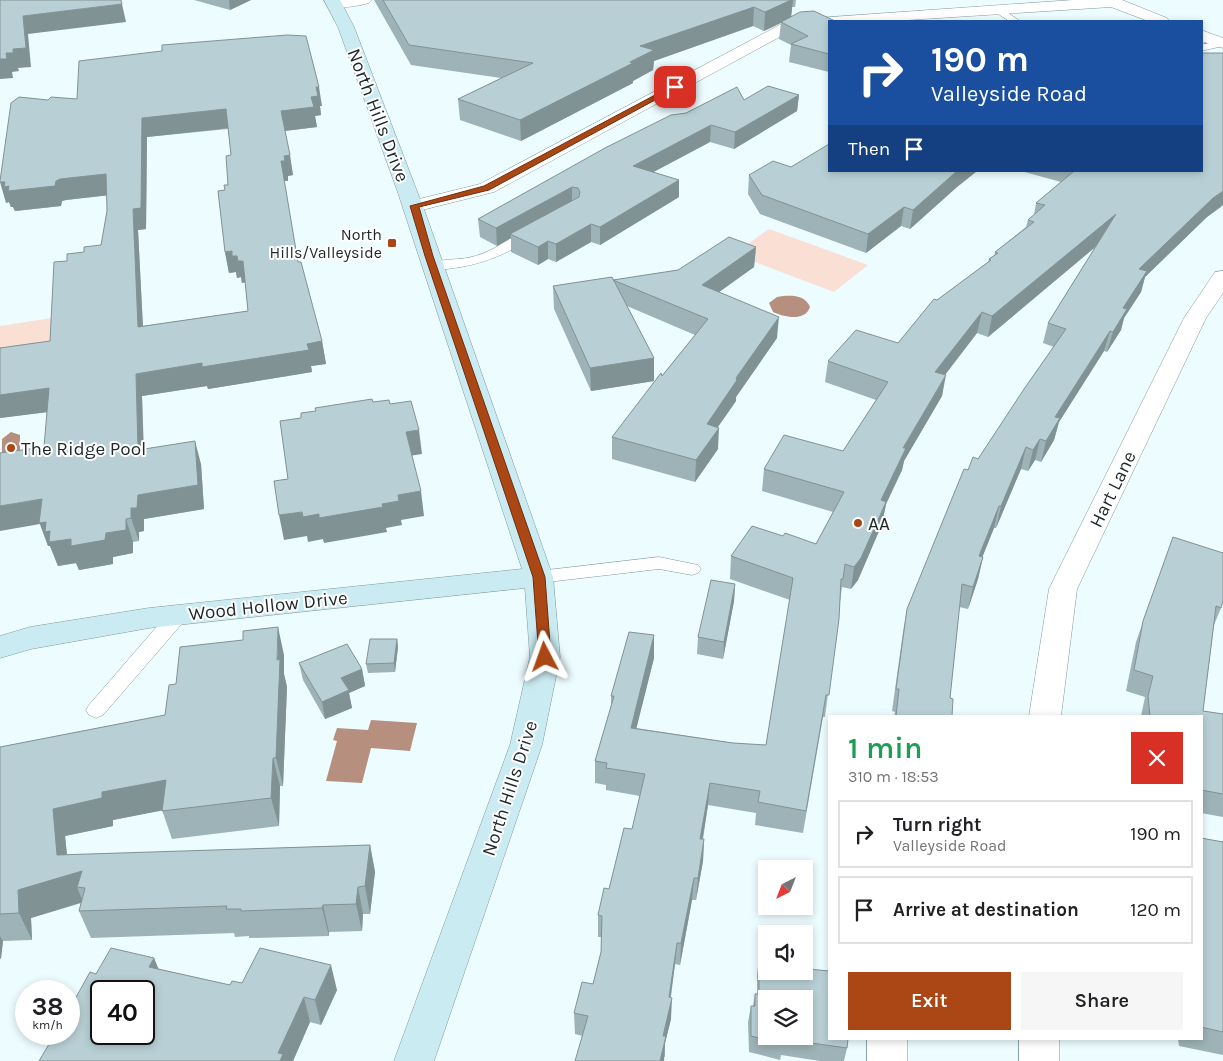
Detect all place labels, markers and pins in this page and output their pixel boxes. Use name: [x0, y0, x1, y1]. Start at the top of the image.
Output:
pin: [654, 66, 696, 108]
place label: North Hills/Valleyside: [269, 225, 382, 262]
marker: North Hills/Valleyside: [386, 237, 398, 249]
place label: The Ridge Pool: [21, 438, 146, 460]
marker: The Ridge Pool: [5, 442, 17, 454]
place label: AA: [868, 513, 890, 535]
marker: AA: [852, 517, 864, 529]

